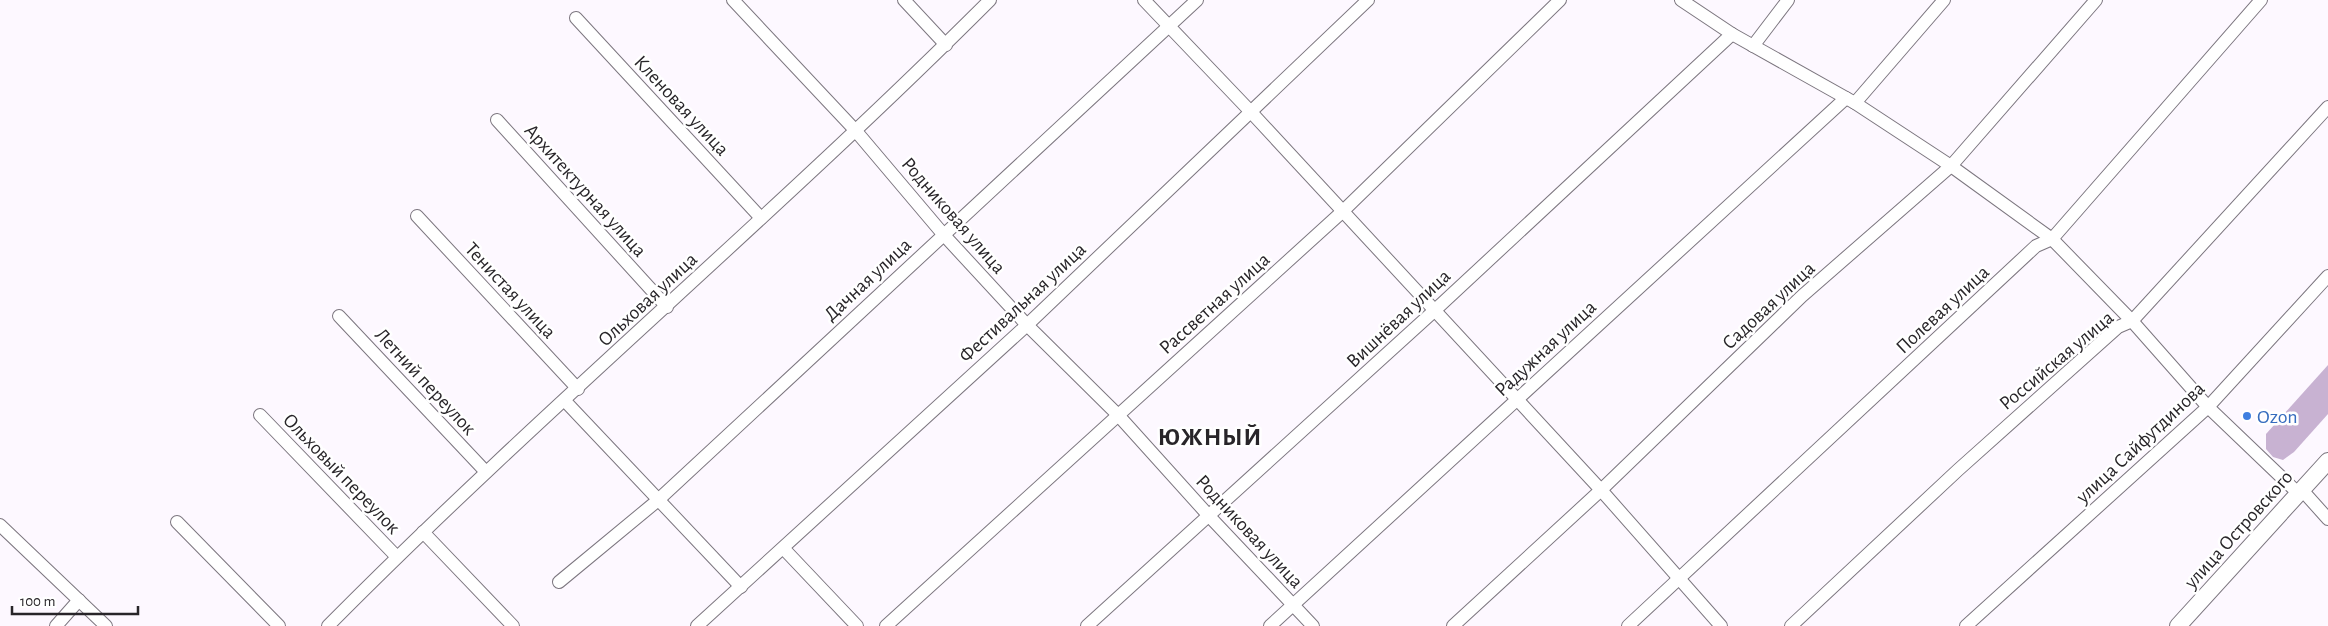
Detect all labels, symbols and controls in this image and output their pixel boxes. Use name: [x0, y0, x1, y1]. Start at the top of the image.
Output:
street label: Кленовая улица: [630, 52, 732, 160]
street label: Архитектурная улица: [520, 120, 650, 261]
street label: Родниковая улица: [897, 154, 1009, 278]
street label: Дачная улица: [820, 235, 915, 325]
street label: Тенистая улица: [461, 239, 559, 342]
street label: Фестивальная улица: [955, 239, 1090, 366]
street label: Ольховая улица: [594, 249, 701, 350]
street label: Рассветная улица: [1156, 249, 1274, 358]
street label: Садовая улица: [1719, 258, 1819, 353]
street label: Полевая улица: [1892, 262, 1993, 358]
street label: Вишнёвая улица: [1343, 266, 1454, 372]
street label: Радужная улица: [1491, 297, 1600, 401]
street label: Российская улица: [1996, 307, 2118, 414]
street label: Летний переулок: [371, 324, 480, 439]
street label: улица Сайфутдинова: [2072, 378, 2209, 508]
place label: Ozon: [2257, 407, 2298, 427]
street label: Ольховый переулок: [279, 410, 404, 538]
marker: Ozon: [2241, 410, 2253, 422]
district label: ЮЖНЫЙ: [1158, 424, 1262, 450]
street label: улица Островского: [2180, 467, 2297, 593]
street label: Родниковая улица: [1192, 471, 1307, 592]
scale bar: [12, 584, 139, 616]
text: 100 m: [20, 594, 55, 609]

